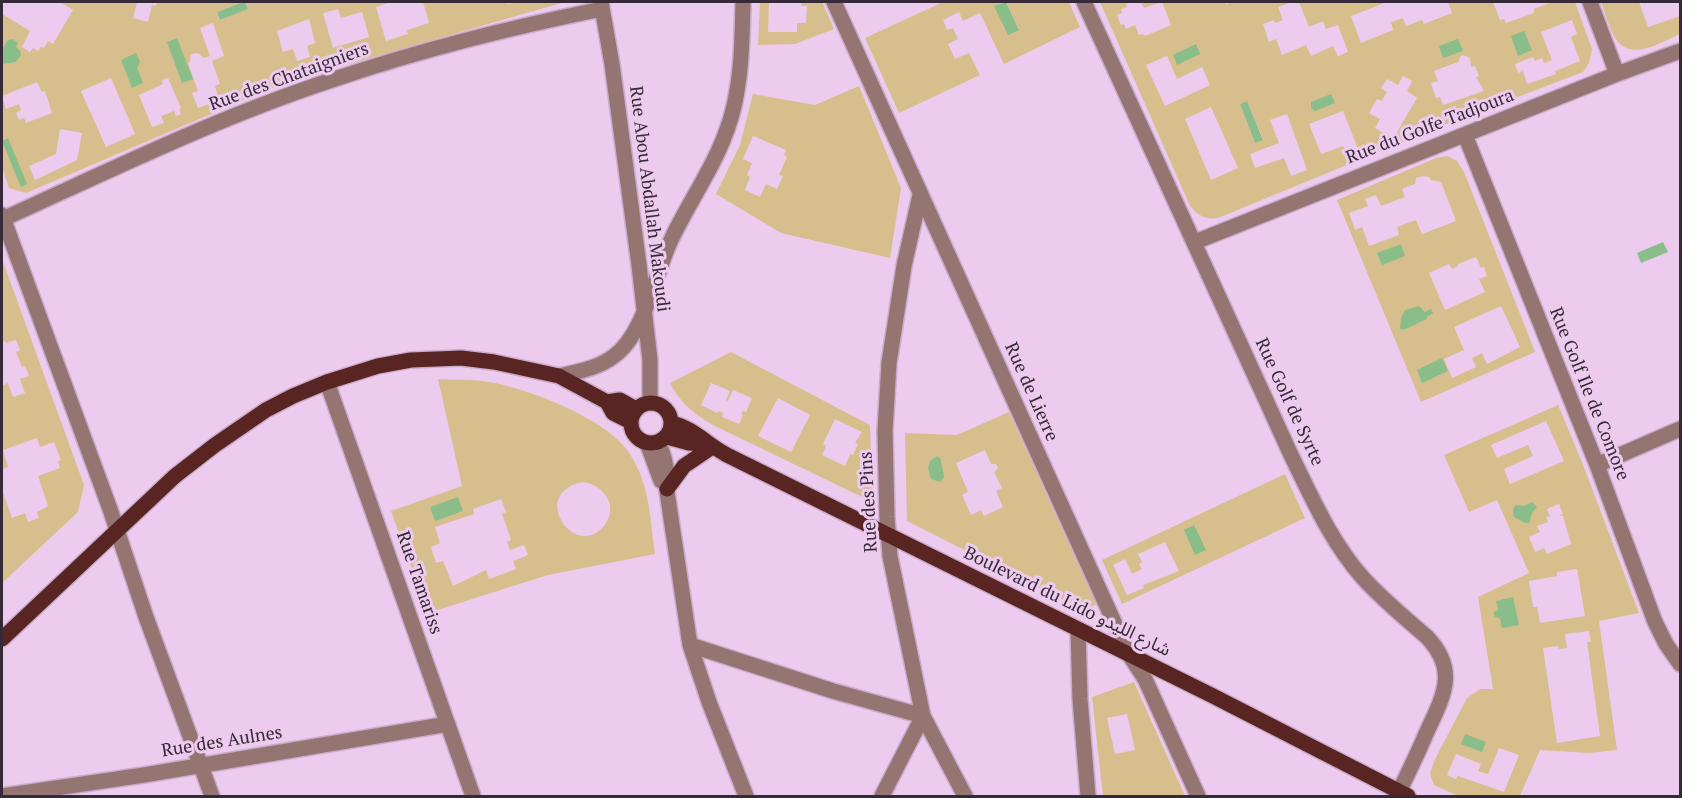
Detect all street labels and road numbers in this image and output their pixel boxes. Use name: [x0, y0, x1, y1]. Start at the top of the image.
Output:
street label: Rue des Chataigniers: [206, 38, 372, 116]
street label: Rue Abou Abdallah Makoudi: [624, 85, 674, 313]
street label: Rue du Golfe Tadjoura: [1343, 85, 1517, 169]
street label: Rue Golf Ile de Comore: [1544, 304, 1634, 484]
street label: Rue Golf de Syrte: [1250, 335, 1328, 469]
street label: Rue de Lierre: [1000, 339, 1062, 445]
street label: Rue des Pins: [856, 451, 882, 553]
street label: Rue Tamariss: [391, 529, 447, 637]
street label: Boulevard du Lido شارع الليدو: [960, 542, 1174, 662]
street label: Rue des Aulnes: [160, 722, 284, 762]

